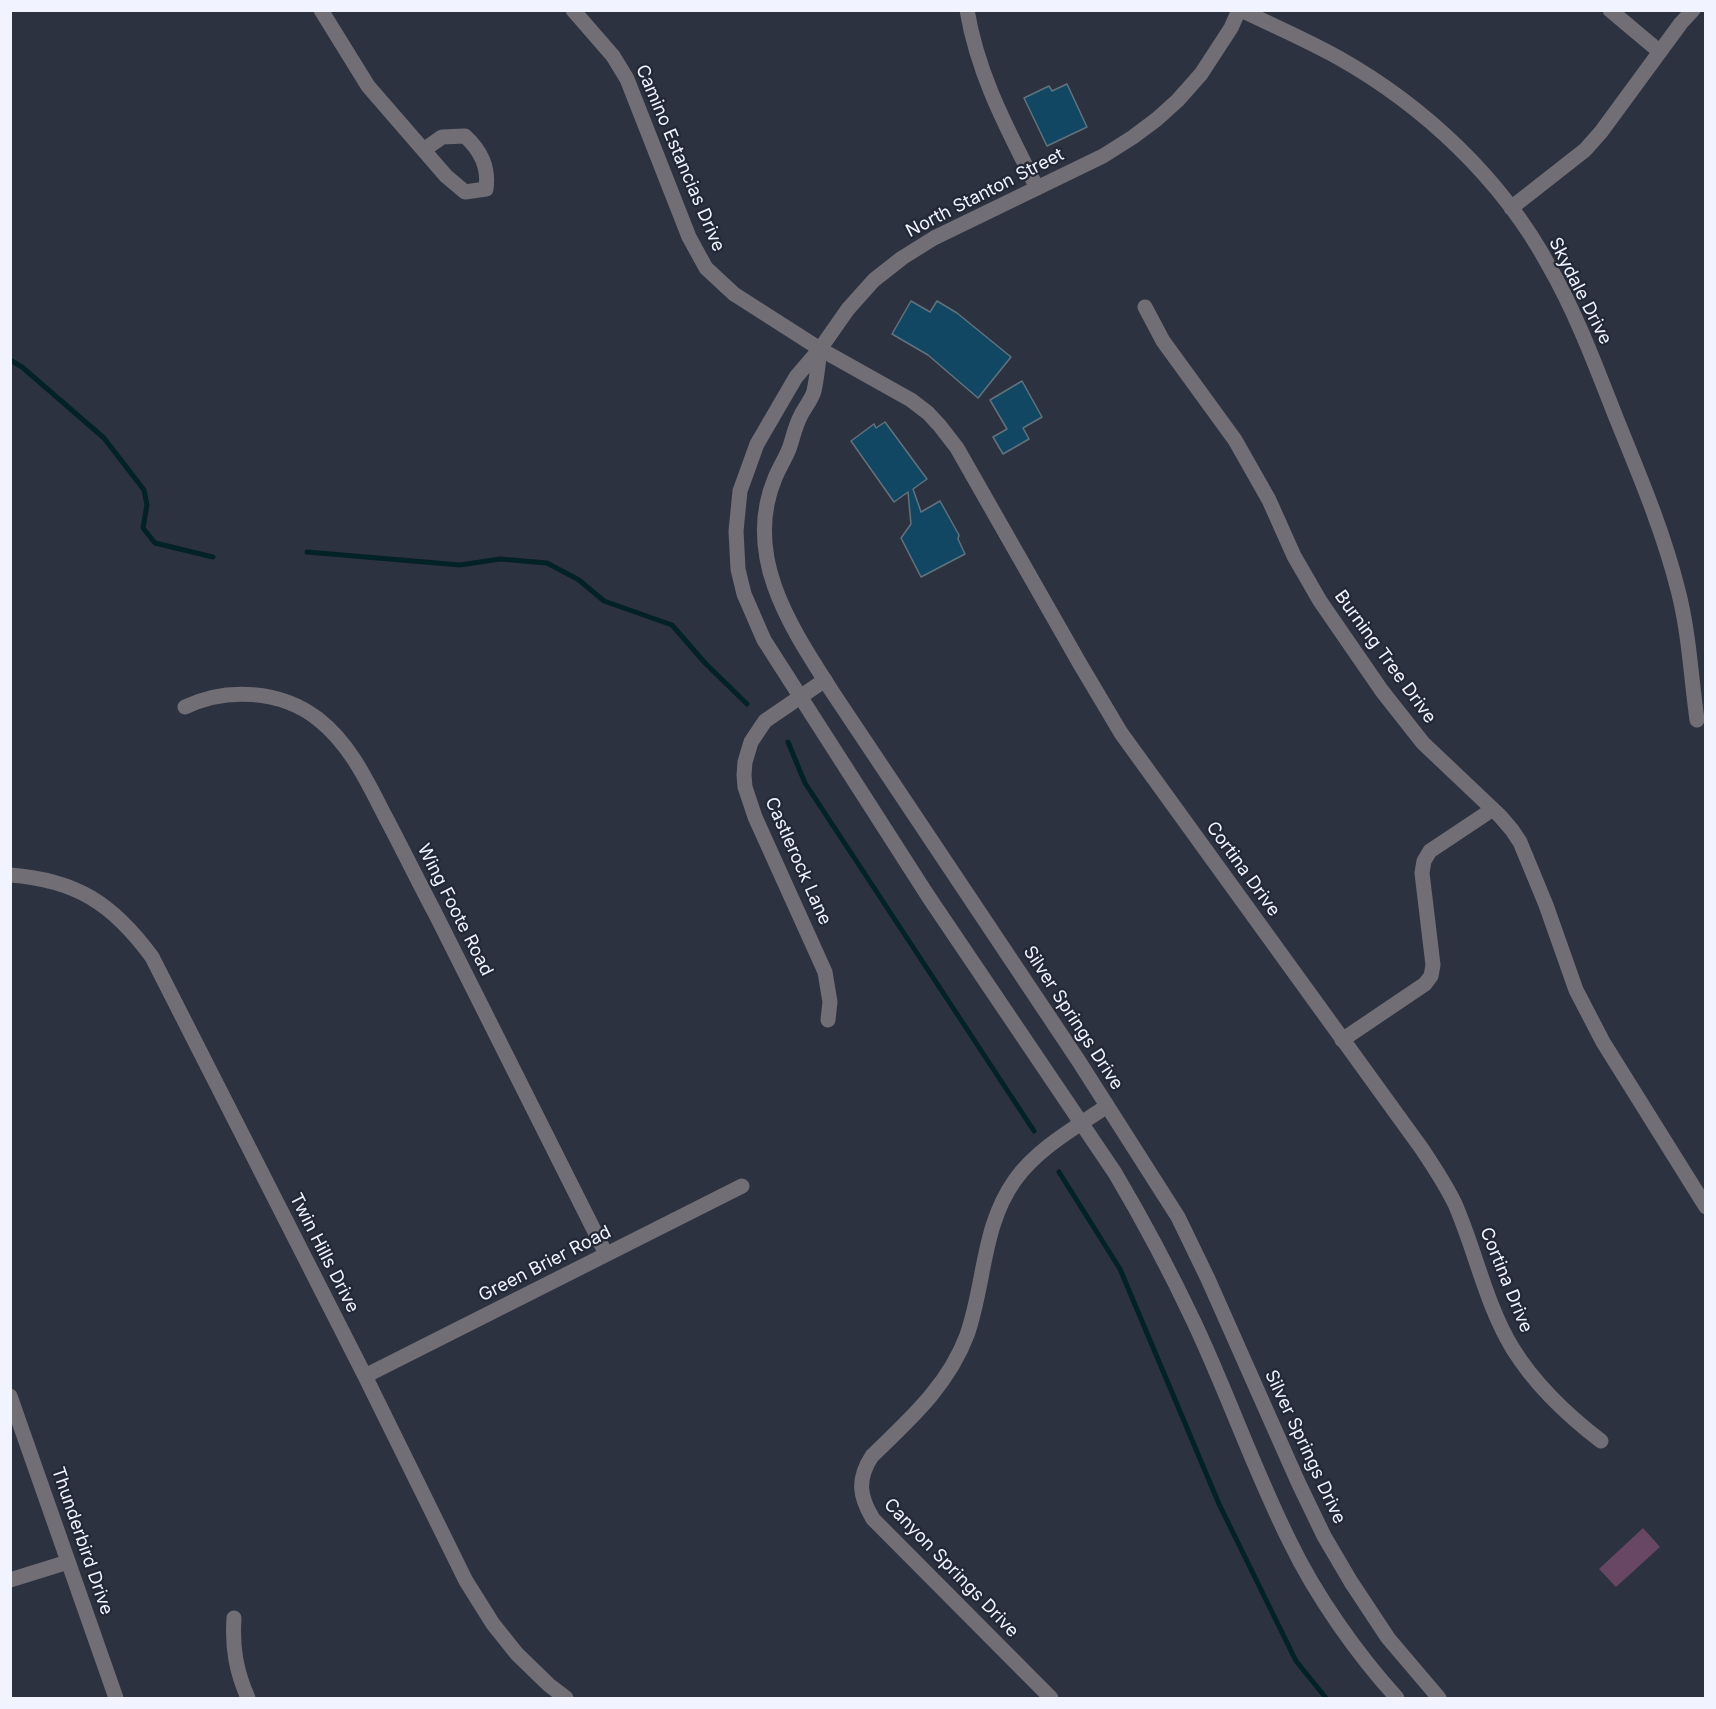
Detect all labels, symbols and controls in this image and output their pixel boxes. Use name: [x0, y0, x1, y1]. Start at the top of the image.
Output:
street label: Camino Estancias Drive: [631, 61, 729, 255]
street label: North Stanton Street: [902, 144, 1068, 242]
street label: Skydale Drive: [1544, 234, 1616, 348]
street label: Burning Tree Drive: [1330, 586, 1440, 728]
street label: Castlerock Lane: [760, 794, 836, 928]
street label: Cortina Drive: [1201, 817, 1285, 921]
street label: Wing Foote Road: [412, 840, 498, 980]
street label: Silver Springs Drive: [1018, 942, 1128, 1094]
street label: Twin Hills Drive: [285, 1190, 363, 1316]
street label: Green Brier Road: [475, 1221, 615, 1307]
street label: Cortina Drive: [1475, 1224, 1537, 1336]
street label: Silver Springs Drive: [1260, 1367, 1350, 1527]
street label: Thunderbird Drive: [47, 1464, 117, 1618]
street label: Canyon Springs Drive: [879, 1494, 1023, 1642]

